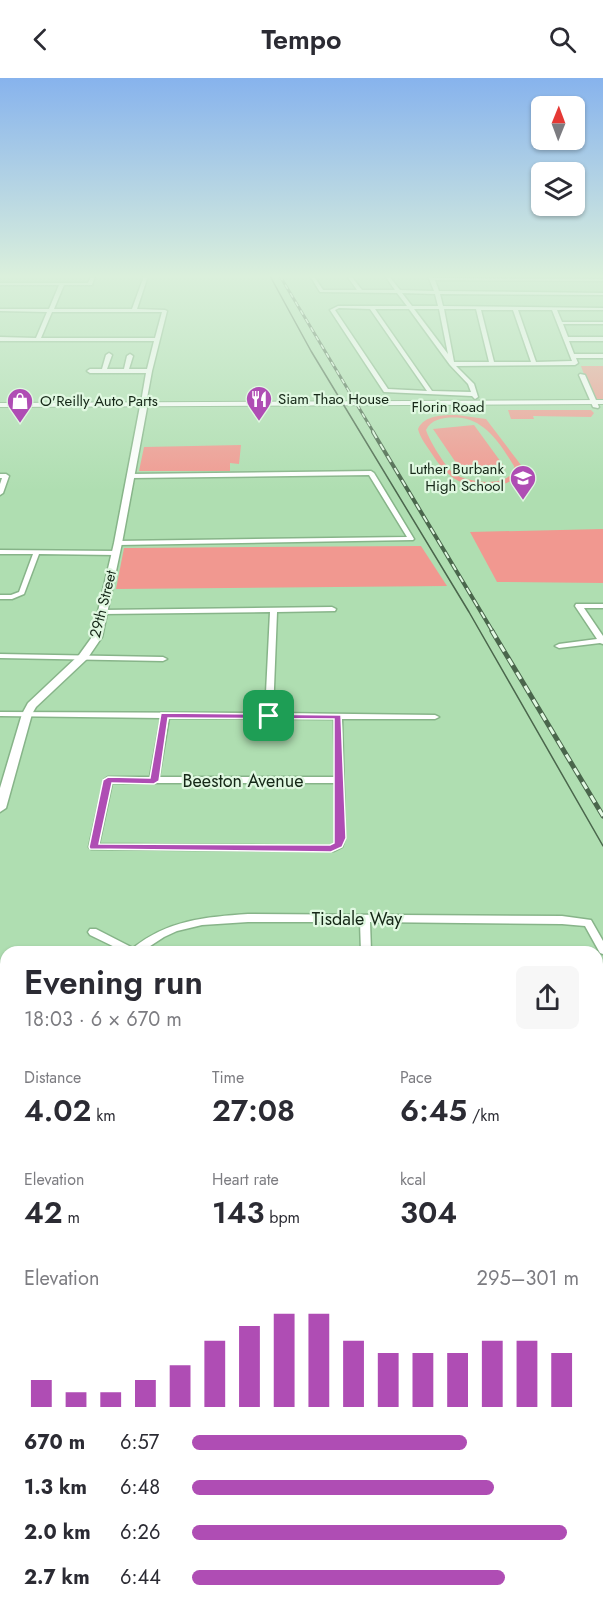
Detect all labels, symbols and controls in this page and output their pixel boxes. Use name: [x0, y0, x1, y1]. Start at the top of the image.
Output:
text: Tempo: [261, 20, 342, 59]
icon: back: [24, 23, 57, 56]
icon: search: [546, 23, 579, 56]
north arrow: [531, 96, 585, 150]
map controls: [531, 96, 585, 216]
button: layers: [531, 162, 585, 216]
restaurant icon: Siam Thao House: [244, 384, 274, 422]
shop icon: O'Reilly Auto Parts: [5, 386, 35, 424]
place label: Siam Thao House: [278, 388, 389, 410]
place label: O'Reilly Auto Parts: [40, 390, 158, 412]
street label: Florin Road: [412, 396, 484, 418]
place label: Luther Burbank High School: [409, 458, 504, 497]
school or university icon: Luther Burbank High School: [508, 463, 538, 501]
street label: 29th Street: [84, 568, 122, 640]
pin: [243, 690, 294, 741]
icon: arrive: [252, 699, 285, 732]
street label: Beeston Avenue: [183, 768, 303, 794]
street label: Tisdale Way: [312, 906, 402, 932]
text: Evening run: [24, 959, 203, 1006]
button: share: [516, 966, 579, 1029]
text: 18:03 · 6 × 670 m: [24, 1005, 182, 1034]
text: Distance: [24, 1066, 81, 1089]
text: Time: [212, 1066, 244, 1089]
text: Pace: [400, 1066, 432, 1089]
text: 4.02: [24, 1089, 91, 1132]
text: 27:08: [212, 1089, 295, 1132]
text: 6:45: [400, 1089, 467, 1132]
text: km: [91, 1104, 116, 1127]
text: /km: [467, 1104, 500, 1127]
text: Elevation: [24, 1168, 84, 1191]
text: Heart rate: [212, 1168, 279, 1191]
text: kcal: [400, 1168, 426, 1191]
text: 42: [24, 1191, 63, 1234]
text: 143: [212, 1191, 265, 1234]
text: 304: [400, 1191, 457, 1234]
text: m: [63, 1206, 80, 1229]
text: bpm: [265, 1206, 300, 1229]
text: Elevation: [24, 1264, 99, 1293]
text: 295–301 m: [477, 1264, 579, 1293]
text: 670 m: [24, 1428, 85, 1457]
text: 6:57: [120, 1428, 159, 1457]
text: 1.3 km: [24, 1473, 87, 1502]
text: 6:48: [120, 1473, 160, 1502]
text: 2.0 km: [24, 1518, 91, 1547]
text: 6:26: [120, 1518, 160, 1547]
text: 2.7 km: [24, 1563, 90, 1592]
text: 6:44: [120, 1563, 161, 1592]

